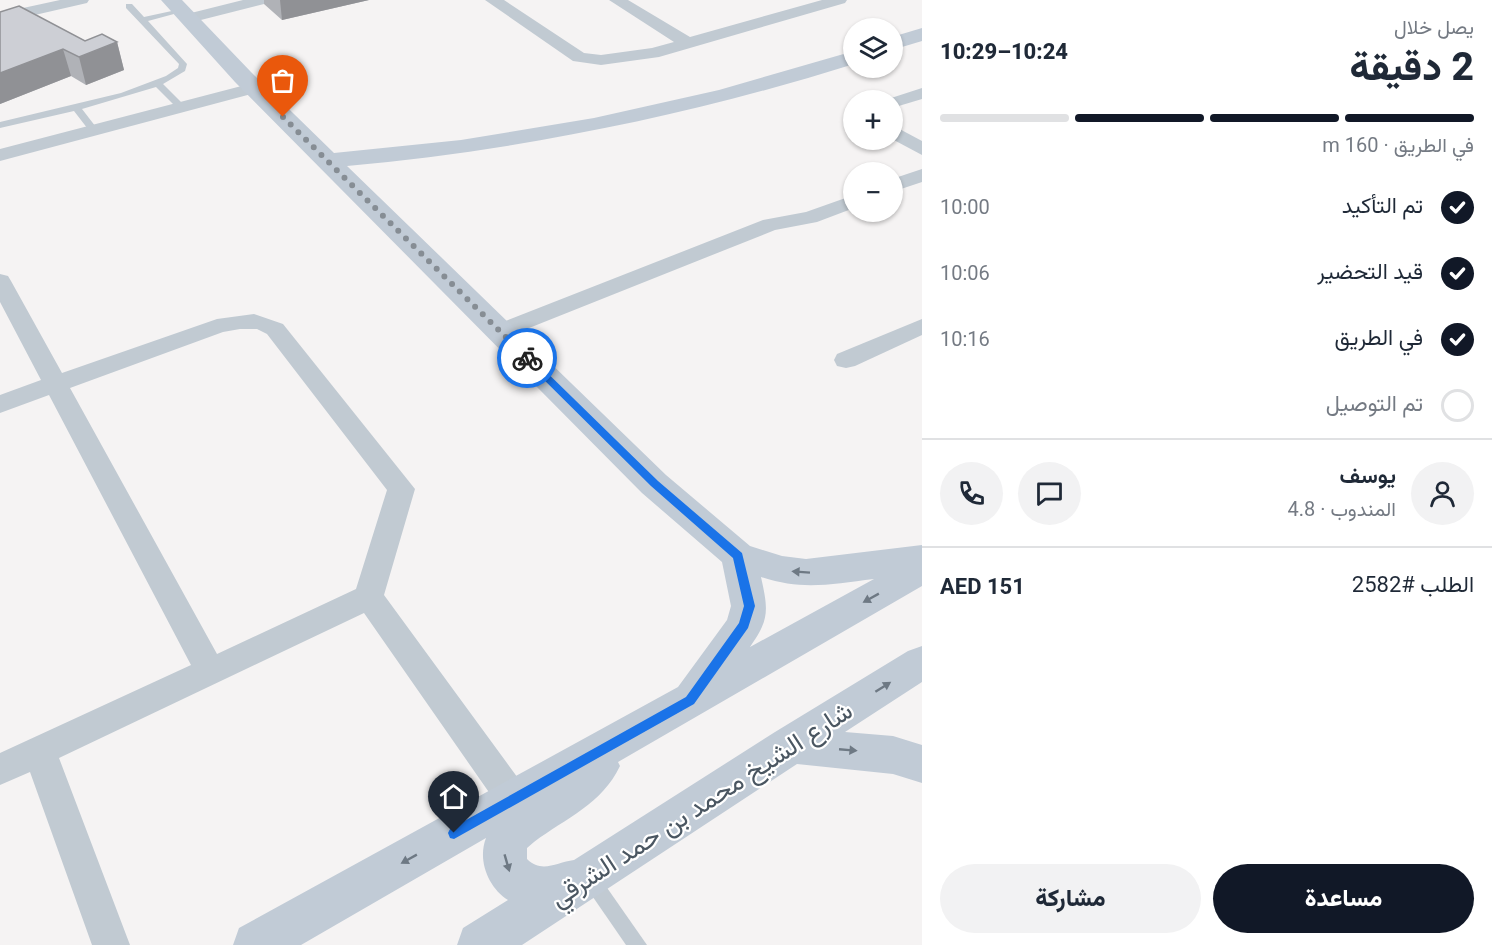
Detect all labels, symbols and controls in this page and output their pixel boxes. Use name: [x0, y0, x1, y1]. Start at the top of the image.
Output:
text: يصل خلال: [1394, 15, 1474, 39]
map controls: [843, 18, 903, 222]
button: layers: [843, 18, 903, 78]
text: 10:24–10:29: [940, 39, 1068, 64]
text: 2 دقيقة: [1349, 44, 1474, 90]
pin: [257, 55, 308, 117]
icon: bag: [266, 64, 299, 97]
button: +: [843, 90, 903, 150]
text: في الطريق · 160 m: [1322, 133, 1474, 157]
button: −: [843, 162, 903, 222]
icon: check: [1441, 191, 1474, 224]
text: تم التأكيد: [1342, 193, 1423, 218]
text: 10:00: [940, 195, 990, 219]
icon: check: [1441, 257, 1474, 290]
text: قيد التحضير: [1317, 259, 1423, 284]
text: 10:06: [940, 261, 990, 285]
icon: check: [1441, 323, 1474, 356]
text: في الطريق: [1335, 325, 1423, 350]
text: 10:16: [940, 327, 990, 351]
courier: [497, 328, 557, 388]
icon: bike: [511, 342, 544, 375]
text: تم التوصيل: [1326, 391, 1423, 416]
button: phone: [940, 462, 1003, 525]
button: chat: [1018, 462, 1081, 525]
button: person: [1411, 462, 1474, 525]
text: يوسف: [1340, 463, 1396, 488]
text: المندوب · 4.8: [1287, 497, 1396, 521]
one-way arrow: [792, 567, 811, 577]
text: الطلب #2582: [1352, 572, 1474, 597]
text: AED 151: [940, 574, 1025, 599]
one-way arrow: [862, 593, 879, 603]
one-way arrow: [875, 681, 891, 692]
street label: شارع الشيخ محمد بن حمد الشرقي: [544, 695, 861, 918]
one-way arrow: [838, 745, 857, 755]
pin: [428, 771, 479, 833]
icon: home: [437, 780, 470, 813]
one-way arrow: [400, 854, 417, 864]
one-way arrow: [503, 854, 512, 872]
button: مشاركة: [940, 864, 1201, 933]
button: مساعدة: [1213, 864, 1474, 933]

